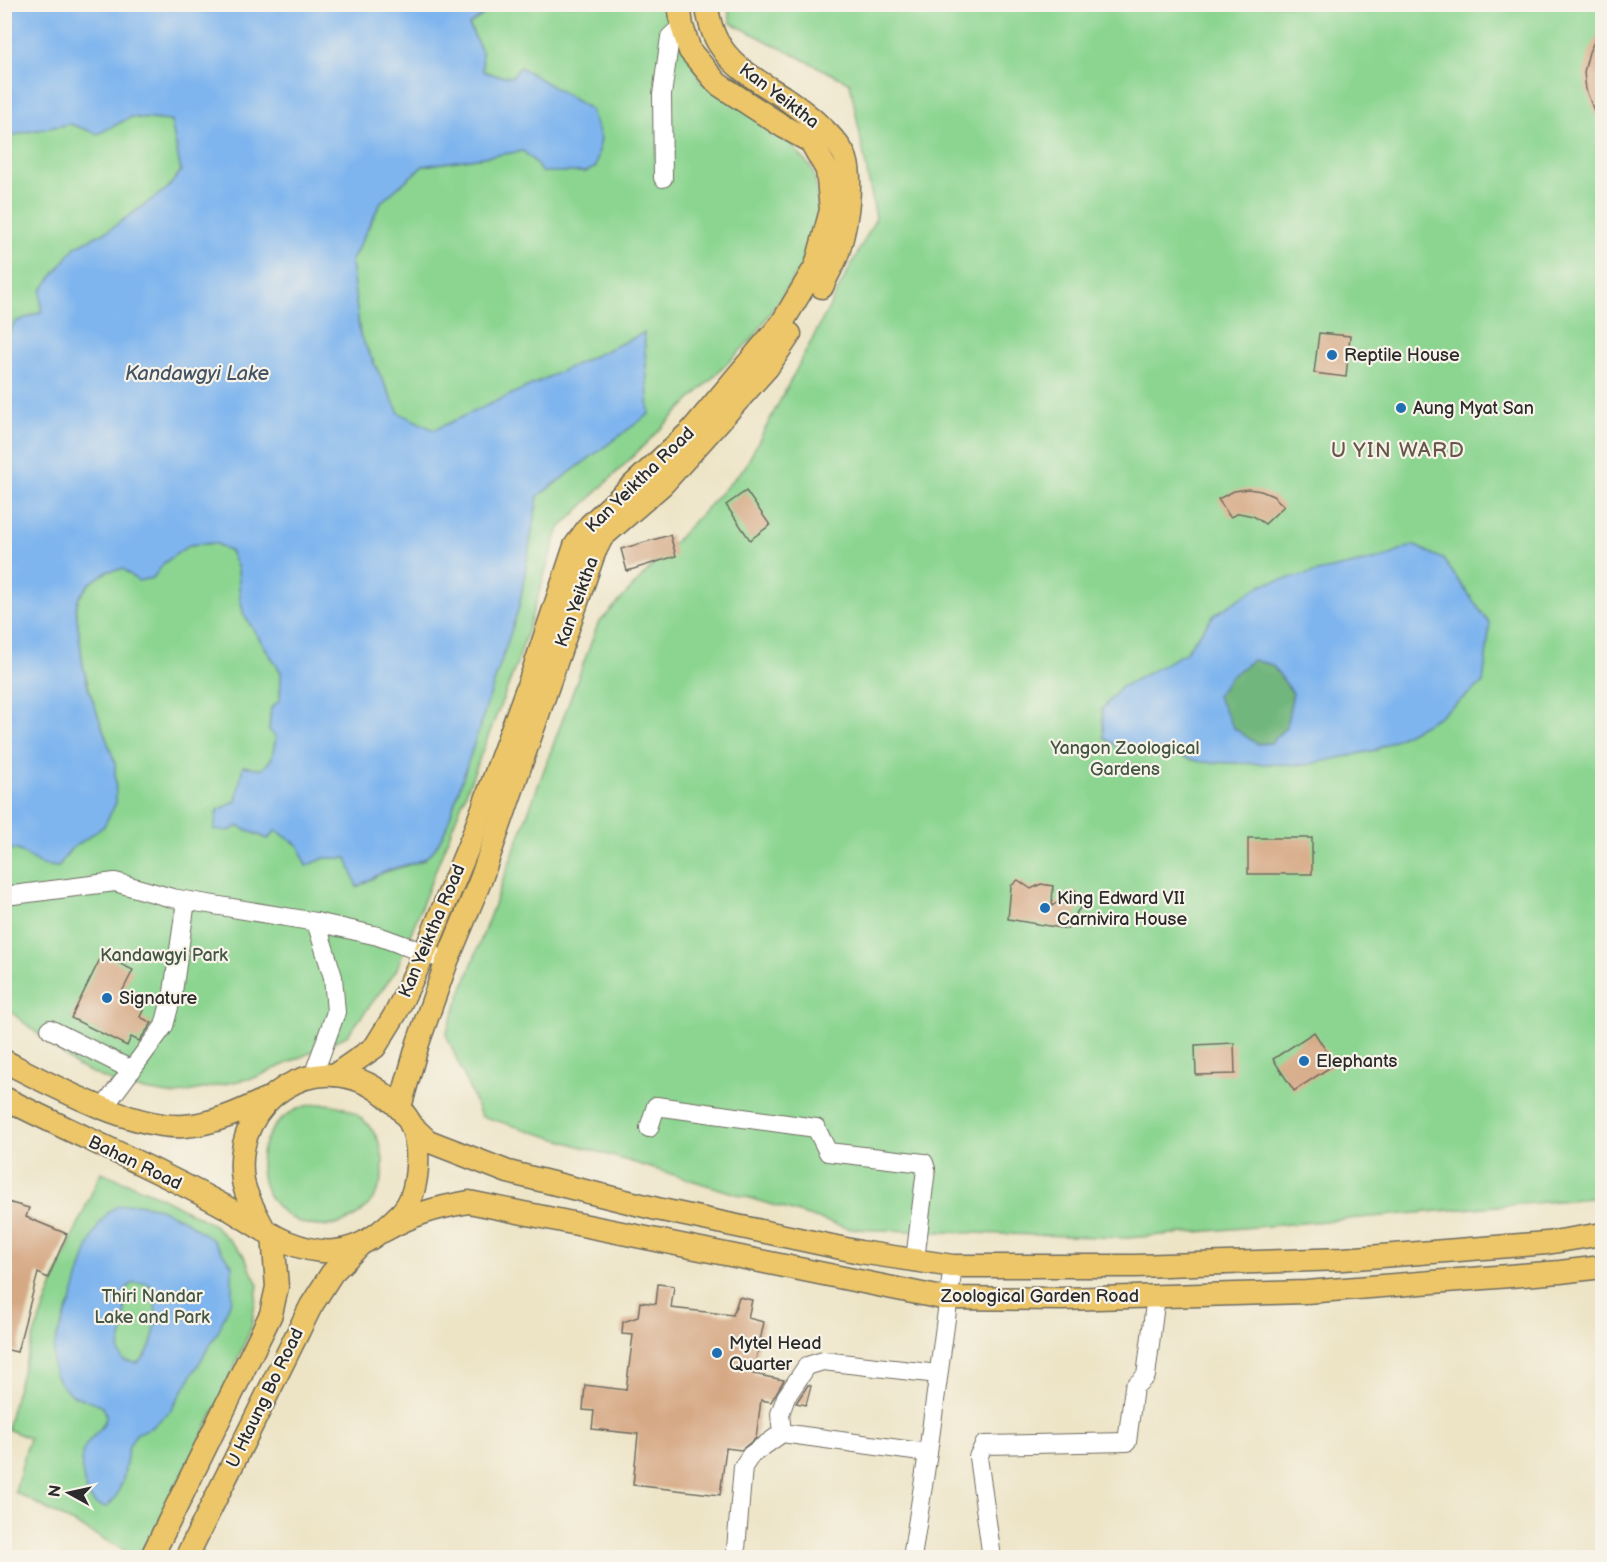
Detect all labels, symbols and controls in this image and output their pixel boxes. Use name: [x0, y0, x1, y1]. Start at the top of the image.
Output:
street label: Kan Yeiktha: [735, 59, 823, 133]
place label: Reptile House: [1344, 345, 1460, 366]
marker: Reptile House: [1325, 348, 1339, 362]
water label: Kandawgyi Lake: [125, 362, 269, 386]
place label: Aung Myat San: [1413, 398, 1534, 419]
marker: Aung Myat San: [1394, 401, 1408, 415]
street label: Kan Yeiktha Road: [581, 423, 699, 537]
district label: U YIN WARD: [1331, 438, 1465, 463]
street label: Kan Yeiktha: [551, 554, 603, 650]
park label: Yangon Zoological Gardens: [1050, 738, 1199, 780]
street label: Kan Yeiktha Road: [394, 861, 470, 1001]
place label: King Edward VII Carnivira House: [1057, 888, 1187, 930]
marker: King Edward VII Carnivira House: [1038, 901, 1052, 915]
park label: Kandawgyi Park: [100, 945, 228, 966]
place label: Signature: [119, 988, 197, 1009]
marker: Signature: [100, 991, 114, 1005]
place label: Elephants: [1316, 1051, 1398, 1072]
marker: Elephants: [1297, 1054, 1311, 1068]
street label: Bahan Road: [85, 1131, 185, 1195]
park label: Thiri Nandar Lake and Park: [94, 1286, 210, 1328]
street label: Zoological Garden Road: [940, 1286, 1139, 1307]
street label: U Htaung Bo Road: [222, 1325, 308, 1471]
place label: Mytel Head Quarter: [729, 1333, 822, 1375]
marker: Mytel Head Quarter: [710, 1346, 724, 1360]
north arrow: [39, 1463, 99, 1523]
text: N: [45, 1484, 66, 1498]

